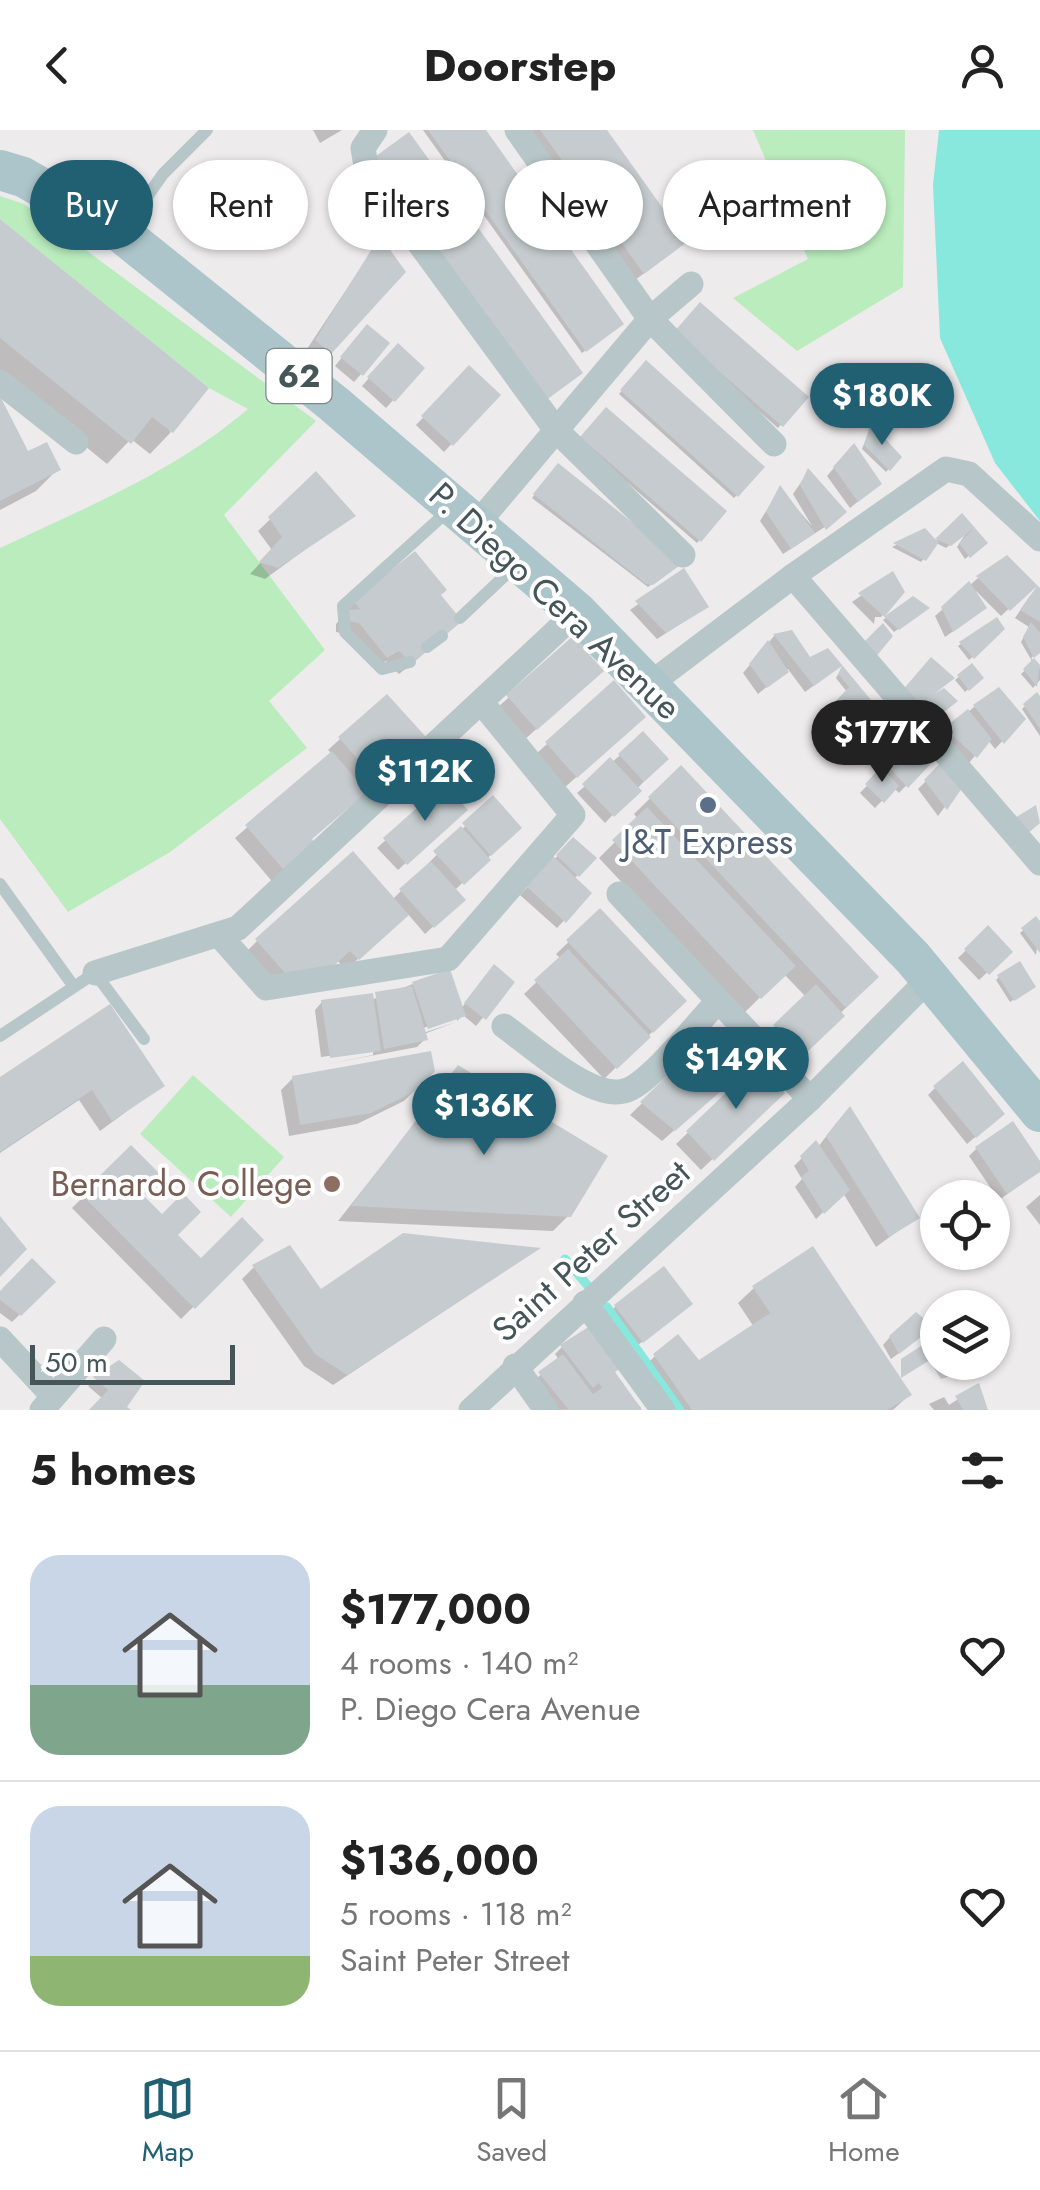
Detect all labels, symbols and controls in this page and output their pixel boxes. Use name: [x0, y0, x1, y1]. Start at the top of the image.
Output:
text: Doorstep: [424, 33, 616, 98]
icon: back: [30, 38, 85, 93]
icon: person: [955, 38, 1010, 93]
chip: Buy: [30, 160, 153, 250]
chip: Rent: [173, 160, 308, 250]
chip: Filters: [328, 160, 485, 250]
chip: New: [505, 160, 643, 250]
chip: Apartment: [663, 160, 886, 250]
road number: 62: [266, 349, 332, 403]
pin: $180K: [812, 363, 952, 448]
text: $180K: [832, 372, 932, 418]
street label: P. Diego Cera Avenue: [418, 471, 692, 731]
pin: $177K: [812, 700, 952, 785]
text: $177K: [833, 709, 931, 755]
pin: $112K: [355, 739, 495, 824]
text: $112K: [377, 748, 473, 794]
marker: J&T Express: [697, 794, 719, 816]
place label: J&T Express: [619, 817, 793, 867]
pin: $149K: [666, 1027, 806, 1112]
text: $149K: [685, 1036, 787, 1082]
pin: $136K: [414, 1073, 554, 1158]
text: $136K: [434, 1082, 534, 1128]
street label: Saint Peter Street: [481, 1148, 701, 1354]
place label: Bernardo College: [50, 1159, 312, 1209]
marker: Bernardo College: [321, 1173, 343, 1195]
map controls: [920, 1180, 1010, 1380]
button: locate: [920, 1180, 1010, 1270]
button: layers: [920, 1290, 1010, 1380]
scale bar: [30, 1340, 235, 1384]
text: 50 m: [45, 1342, 108, 1383]
text: 5 homes: [30, 1440, 196, 1501]
icon: filters: [955, 1443, 1010, 1498]
text: $177,000: [340, 1579, 531, 1640]
icon: home: [110, 1595, 230, 1715]
icon: heart: [955, 1628, 1010, 1683]
text: 4 rooms · 140 m²: [340, 1640, 578, 1686]
text: P. Diego Cera Avenue: [340, 1686, 640, 1732]
text: $136,000: [340, 1830, 539, 1891]
icon: home: [110, 1846, 230, 1966]
icon: heart: [955, 1879, 1010, 1934]
text: 5 rooms · 118 m²: [340, 1891, 572, 1937]
text: Saint Peter Street: [340, 1937, 569, 1983]
tab: Map: [140, 2071, 195, 2172]
tab: Saved: [476, 2071, 547, 2172]
tab: Home: [828, 2071, 900, 2172]

